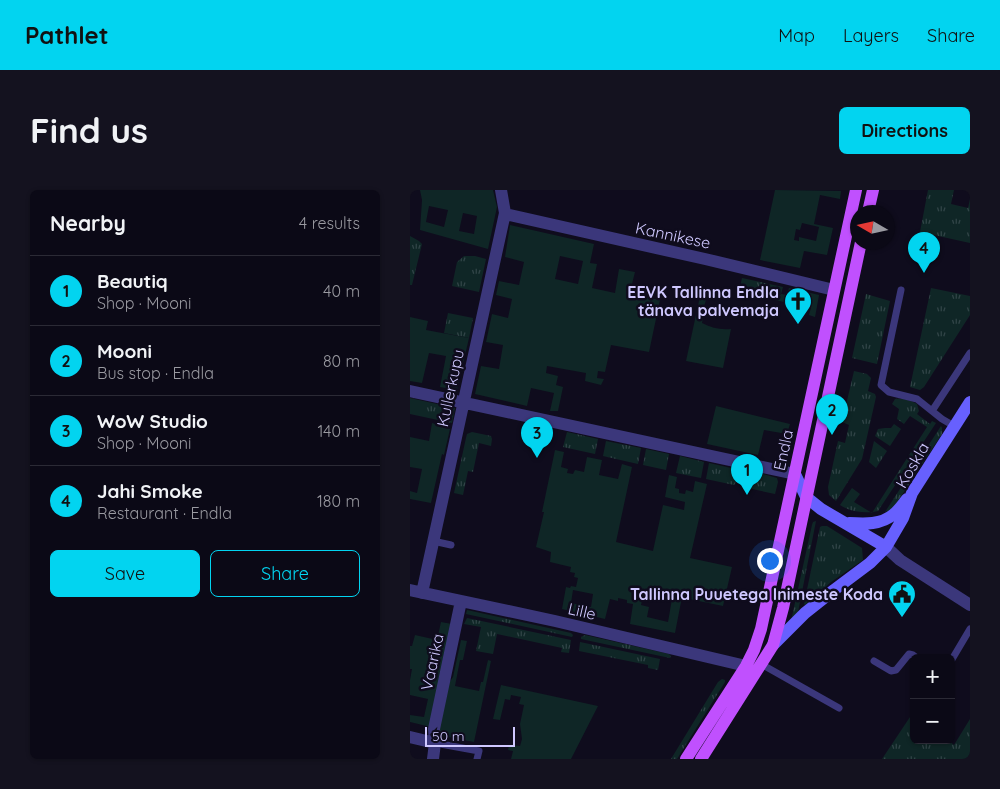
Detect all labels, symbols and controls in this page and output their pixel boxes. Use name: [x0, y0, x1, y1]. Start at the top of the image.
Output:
text: Pathlet: [25, 20, 109, 50]
text: Map: [778, 24, 815, 47]
text: Layers: [843, 24, 899, 47]
text: Share: [927, 24, 975, 47]
button: Directions: [839, 107, 970, 154]
text: Find us: [30, 108, 148, 152]
north arrow: [850, 205, 895, 250]
text: Nearby: [50, 210, 126, 236]
text: 4 results: [299, 213, 360, 233]
street label: Kannikese: [634, 217, 712, 253]
pin: 4: [908, 232, 940, 273]
text: Beautiq: [97, 269, 168, 293]
text: 1: [63, 281, 69, 301]
text: 40 m: [323, 281, 360, 301]
place label: EEVK Tallinna Endla tänava palvemaja: [627, 282, 779, 320]
church icon: EEVK Tallinna Endla tänava palvemaja: [783, 286, 813, 325]
text: Shop · Mooni: [97, 293, 192, 313]
text: Mooni: [97, 339, 152, 363]
street label: Kullerkupu: [432, 348, 468, 428]
text: 2: [61, 351, 71, 371]
text: 80 m: [323, 351, 360, 371]
text: Bus stop · Endla: [97, 363, 214, 383]
pin: 2: [816, 394, 848, 435]
text: WoW Studio: [97, 409, 208, 433]
pin: 3: [521, 417, 553, 458]
text: 3: [62, 421, 70, 441]
text: 140 m: [317, 421, 360, 441]
street label: Endla: [769, 428, 797, 472]
text: Shop · Mooni: [97, 433, 192, 453]
street label: Koskla: [891, 439, 933, 491]
pin: 1: [731, 454, 763, 495]
text: Jahi Smoke: [97, 479, 203, 503]
text: 4: [61, 491, 71, 511]
text: 180 m: [317, 491, 360, 511]
text: Restaurant · Endla: [97, 503, 232, 523]
your location: [757, 548, 783, 574]
button: Save: [50, 550, 200, 597]
button: Share: [210, 550, 360, 597]
public building icon: Tallinna Puuetega Inimeste Koda: [887, 579, 917, 618]
place label: Tallinna Puuetega Inimeste Koda: [630, 584, 883, 604]
street label: Lille: [566, 598, 598, 624]
street label: Vaarika: [416, 632, 448, 692]
map controls: [910, 654, 955, 744]
button: +: [910, 654, 955, 699]
button: −: [910, 699, 955, 744]
scale bar: [425, 724, 515, 747]
text: 50 m: [432, 727, 465, 745]

